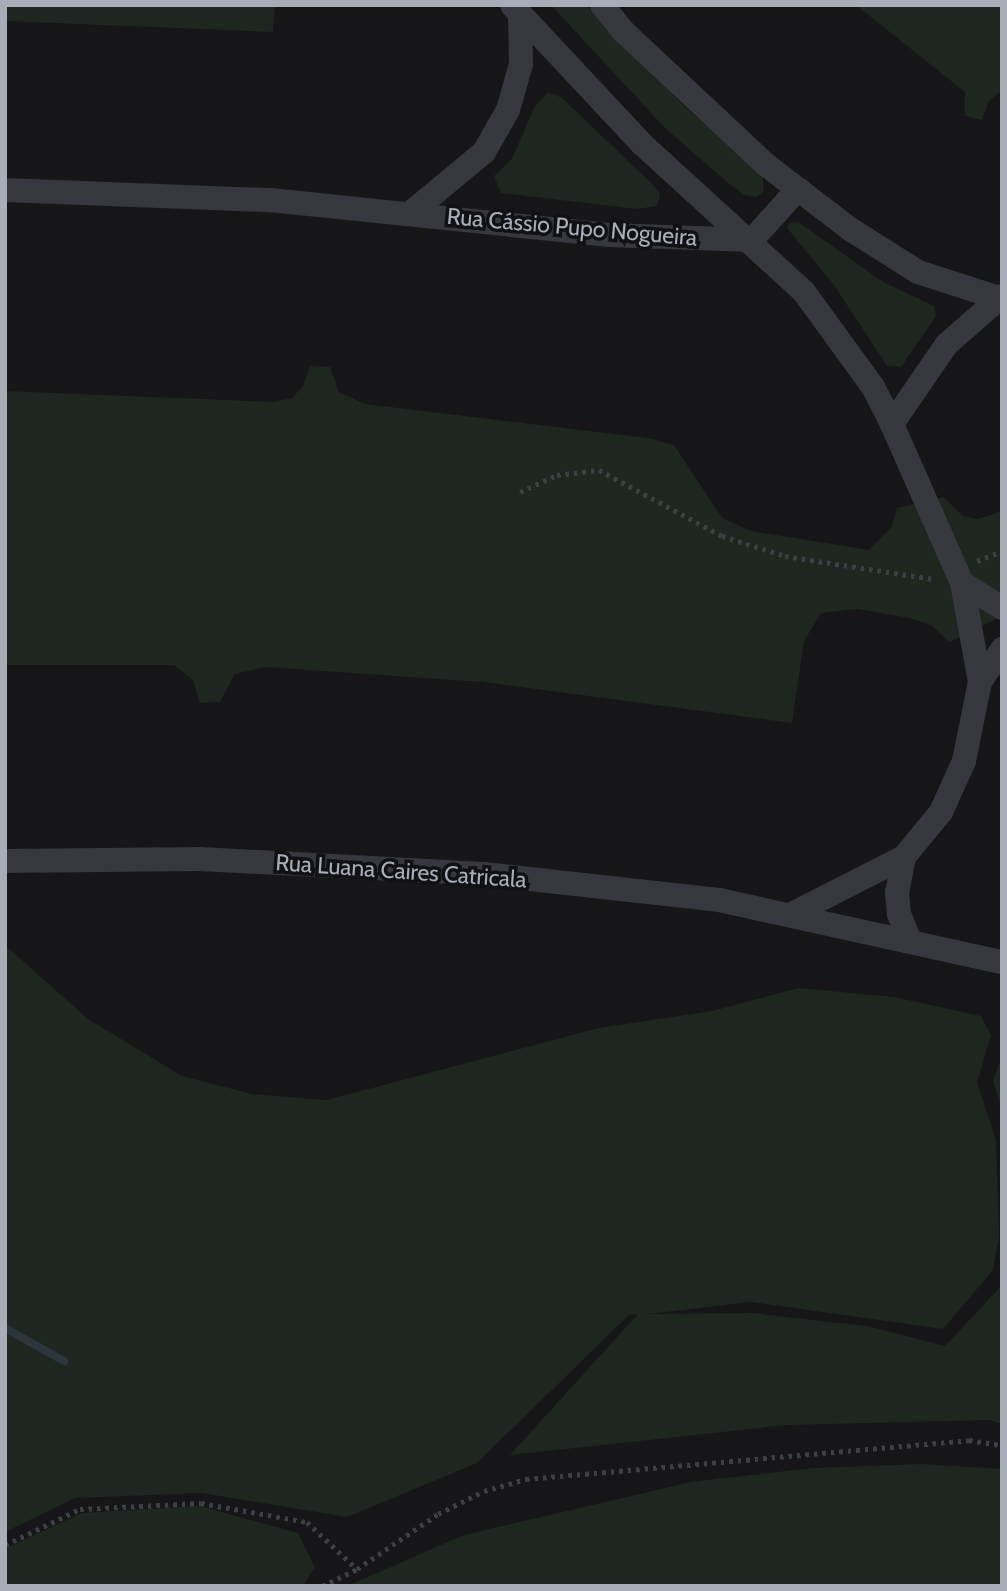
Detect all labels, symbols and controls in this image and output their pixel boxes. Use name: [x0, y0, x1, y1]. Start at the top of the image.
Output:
street label: Rua Cássio Pupo Nogueira: [446, 202, 698, 252]
street label: Rua Luana Caires Catricala: [274, 848, 528, 894]

